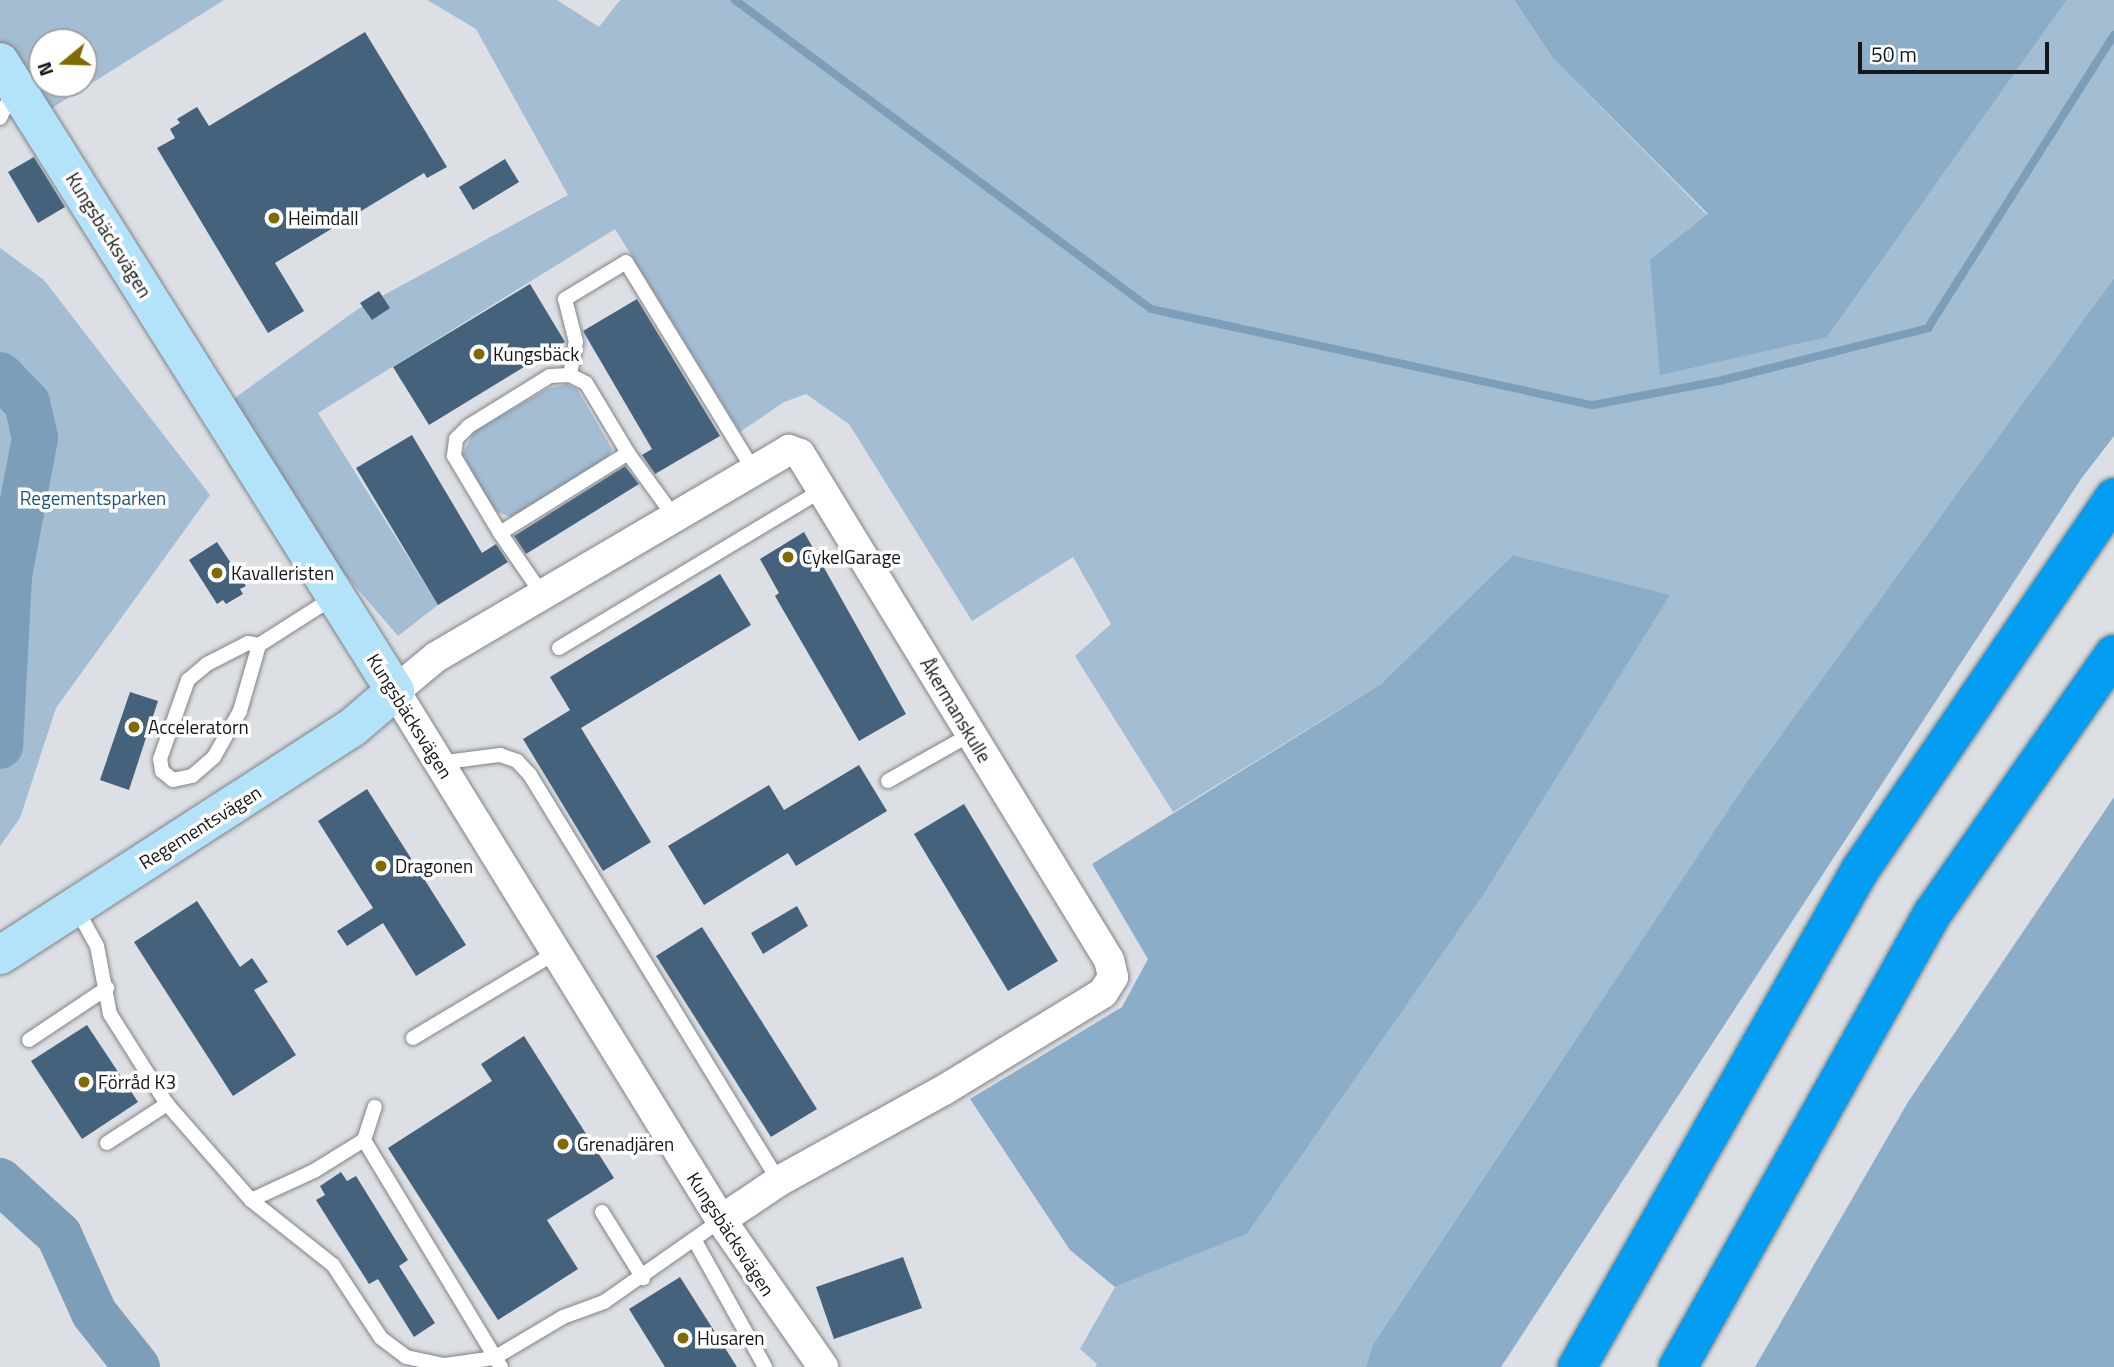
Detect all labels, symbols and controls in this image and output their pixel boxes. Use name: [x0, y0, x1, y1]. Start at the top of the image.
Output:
north arrow: [28, 28, 98, 98]
scale bar: [1862, 28, 2053, 72]
text: 50 m: [1871, 38, 1917, 70]
text: N: [29, 58, 60, 80]
street label: Kungsbäcksvägen: [61, 168, 157, 302]
place label: Heimdall: [288, 207, 359, 229]
marker: Heimdall: [266, 210, 282, 226]
place label: Kungsbäck: [493, 343, 579, 365]
marker: Kungsbäck: [471, 346, 487, 362]
park label: Regementsparken: [20, 487, 166, 509]
place label: CykelGarage: [802, 546, 901, 568]
marker: CykelGarage: [780, 549, 796, 565]
place label: Kavalleristen: [231, 562, 334, 584]
marker: Kavalleristen: [209, 565, 225, 581]
street label: Kungsbäcksvägen: [362, 649, 458, 783]
street label: Åkermanskulle: [916, 653, 996, 767]
place label: Acceleratorn: [148, 716, 249, 738]
marker: Acceleratorn: [126, 719, 142, 735]
street label: Regementsvägen: [135, 780, 265, 874]
place label: Dragonen: [395, 855, 473, 877]
marker: Dragonen: [373, 858, 389, 874]
place label: Förråd K3: [98, 1071, 176, 1093]
marker: Förråd K3: [76, 1074, 92, 1090]
place label: Grenadjären: [577, 1133, 674, 1155]
marker: Grenadjären: [555, 1136, 571, 1152]
street label: Kungsbäcksvägen: [682, 1168, 780, 1300]
place label: Husaren: [697, 1327, 764, 1349]
marker: Husaren: [675, 1330, 691, 1346]

